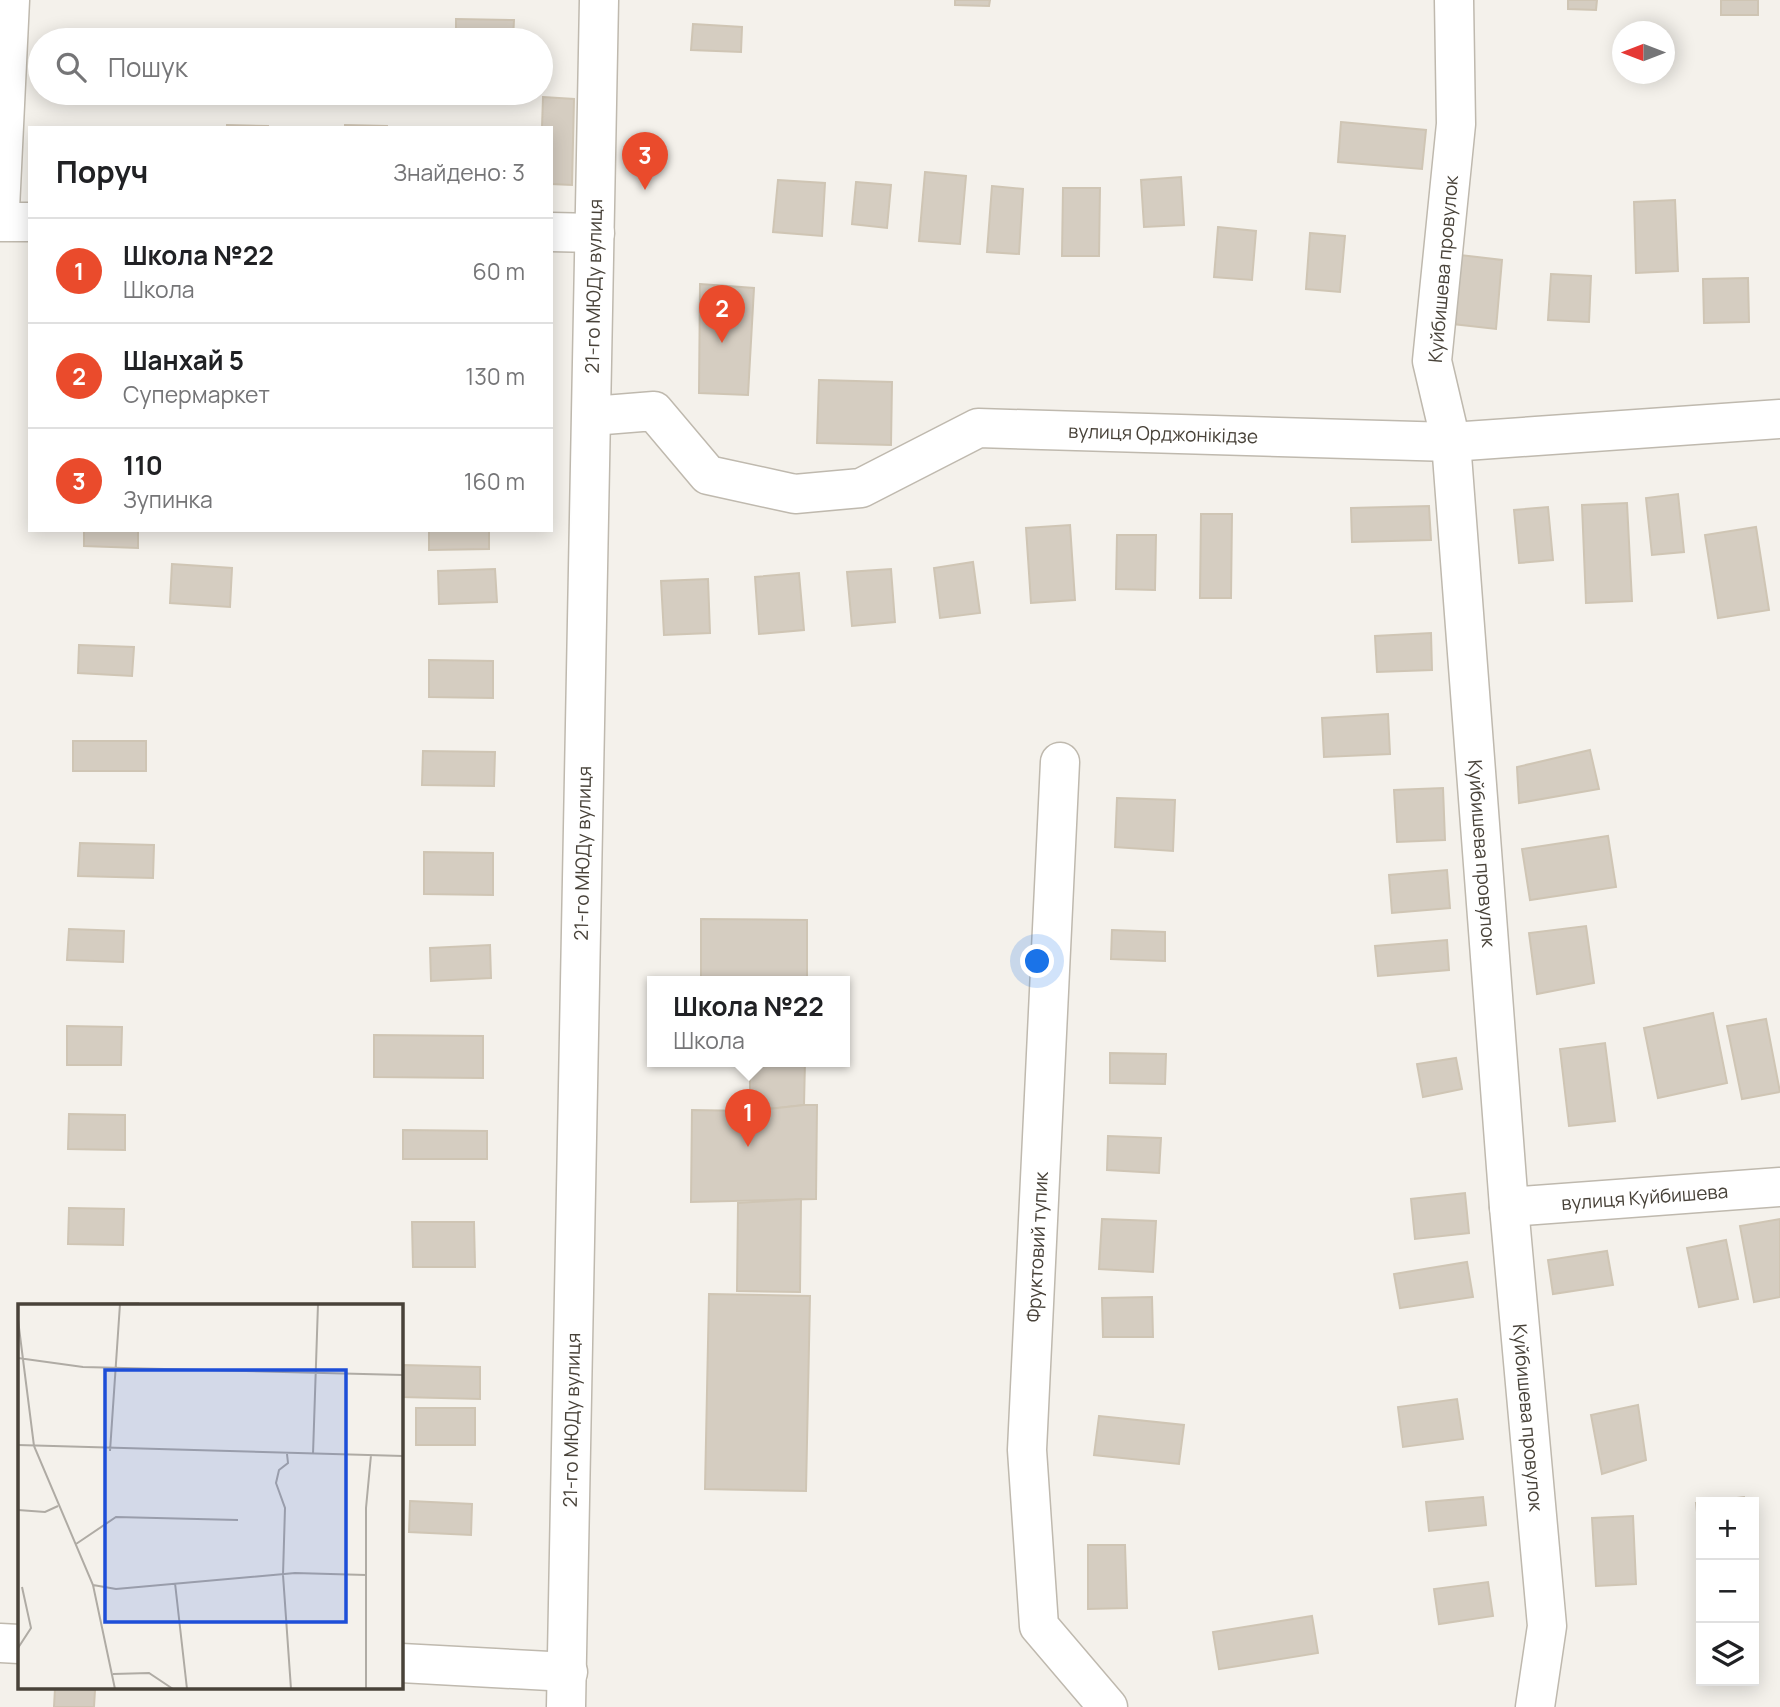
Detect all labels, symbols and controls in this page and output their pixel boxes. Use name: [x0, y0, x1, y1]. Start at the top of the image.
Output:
north arrow: [1612, 21, 1675, 84]
search box: [28, 28, 553, 105]
icon: search: [52, 48, 90, 86]
text: Пошук: [108, 49, 188, 85]
pin: 3: [622, 132, 668, 190]
text: Поруч: [56, 151, 148, 192]
text: Знайдено: 3: [393, 156, 525, 188]
street label: Куйбишева провулок: [1422, 174, 1464, 364]
street label: 21-го МЮДу вулиця: [579, 199, 608, 374]
text: Школа №22: [123, 237, 274, 273]
text: 1: [74, 255, 84, 287]
text: 60 m: [473, 255, 525, 287]
text: Школа: [123, 273, 195, 305]
pin: 2: [699, 285, 745, 343]
text: Шанхай 5: [123, 342, 244, 378]
text: 2: [72, 360, 86, 392]
text: 130 m: [465, 360, 525, 392]
text: Супермаркет: [123, 378, 270, 410]
street label: вулиця Орджонікідзе: [1068, 418, 1258, 449]
text: 110: [123, 447, 163, 483]
text: 3: [72, 465, 86, 497]
text: 160 m: [464, 465, 525, 497]
text: Зупинка: [123, 483, 213, 515]
street label: Куйбишева провулок: [1462, 759, 1502, 949]
street label: 21-го МЮДу вулиця: [568, 766, 597, 941]
your location: [1020, 944, 1054, 978]
popup: [647, 976, 850, 1067]
text: Школа №22: [673, 988, 824, 1024]
text: Школа: [673, 1024, 745, 1056]
pin: 1: [725, 1089, 771, 1147]
street label: Фруктовий тупик: [1020, 1171, 1054, 1323]
street label: вулиця Куйбишева: [1560, 1178, 1729, 1216]
inset map: [18, 1304, 402, 1690]
street label: Куйбишева провулок: [1507, 1323, 1550, 1513]
street label: 21-го МЮДу вулиця: [557, 1332, 586, 1508]
map controls: [1696, 1497, 1759, 1686]
button: +: [1696, 1497, 1759, 1560]
button: −: [1696, 1560, 1759, 1623]
button: layers: [1696, 1623, 1759, 1686]

